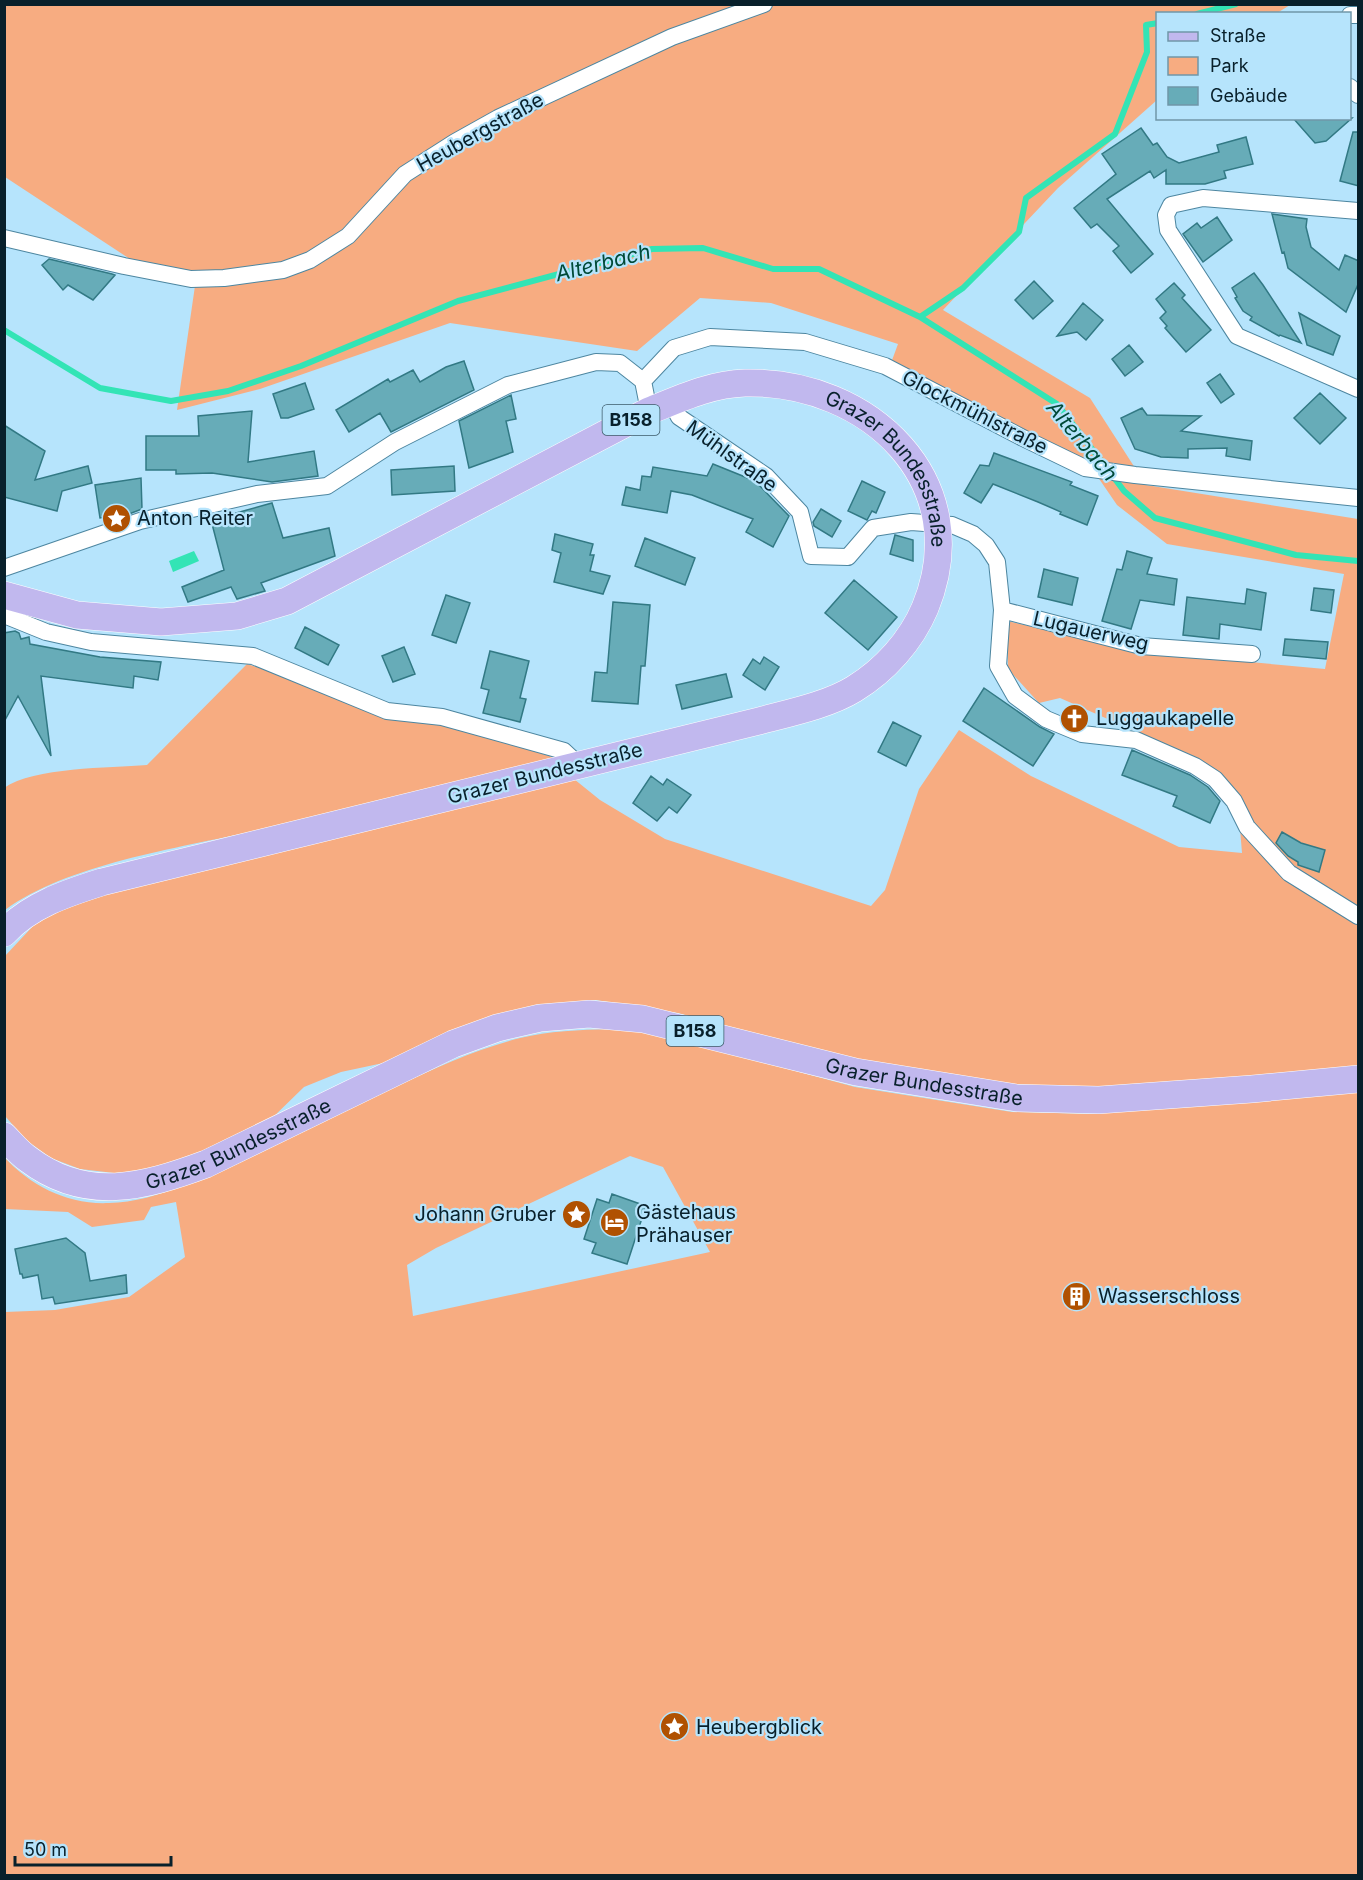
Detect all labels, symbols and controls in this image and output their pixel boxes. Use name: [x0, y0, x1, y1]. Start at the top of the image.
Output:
legend: [1156, 12, 1351, 120]
text: Straße: [1210, 25, 1266, 46]
text: Park: [1210, 55, 1249, 76]
text: Gebäude: [1210, 85, 1287, 106]
street label: Heubergstraße: [412, 87, 548, 177]
water label: Alterbach: [552, 239, 653, 287]
street label: Glockmühlstraße: [898, 365, 1052, 459]
street label: Grazer Bundesstraße: [822, 385, 950, 548]
water label: Alterbach: [1041, 395, 1123, 486]
road number: B158: [602, 405, 660, 435]
street label: Mühlstraße: [682, 415, 782, 497]
place icon: Anton Reiter: [100, 502, 132, 534]
place label: Anton Reiter: [137, 506, 253, 530]
street label: Lugauerweg: [1031, 606, 1151, 656]
church icon: Luggaukapelle: [1059, 702, 1091, 734]
place label: Luggaukapelle: [1096, 706, 1234, 730]
street label: Grazer Bundesstraße: [445, 737, 645, 809]
road number: B158: [666, 1016, 724, 1046]
street label: Grazer Bundesstraße: [823, 1053, 1023, 1110]
street label: Grazer Bundesstraße: [143, 1093, 335, 1194]
place icon: Johann Gruber: [561, 1198, 593, 1230]
place label: Gästehaus Prähauser: [636, 1200, 736, 1247]
place label: Johann Gruber: [415, 1202, 556, 1226]
hotel icon: Gästehaus Prähauser: [599, 1207, 631, 1239]
building icon: Wasserschloss: [1061, 1280, 1093, 1312]
place label: Wasserschloss: [1098, 1284, 1240, 1308]
place icon: Heubergblick: [659, 1711, 691, 1743]
place label: Heubergblick: [696, 1715, 822, 1739]
scale bar: [15, 1829, 171, 1867]
text: 50 m: [24, 1839, 67, 1860]

